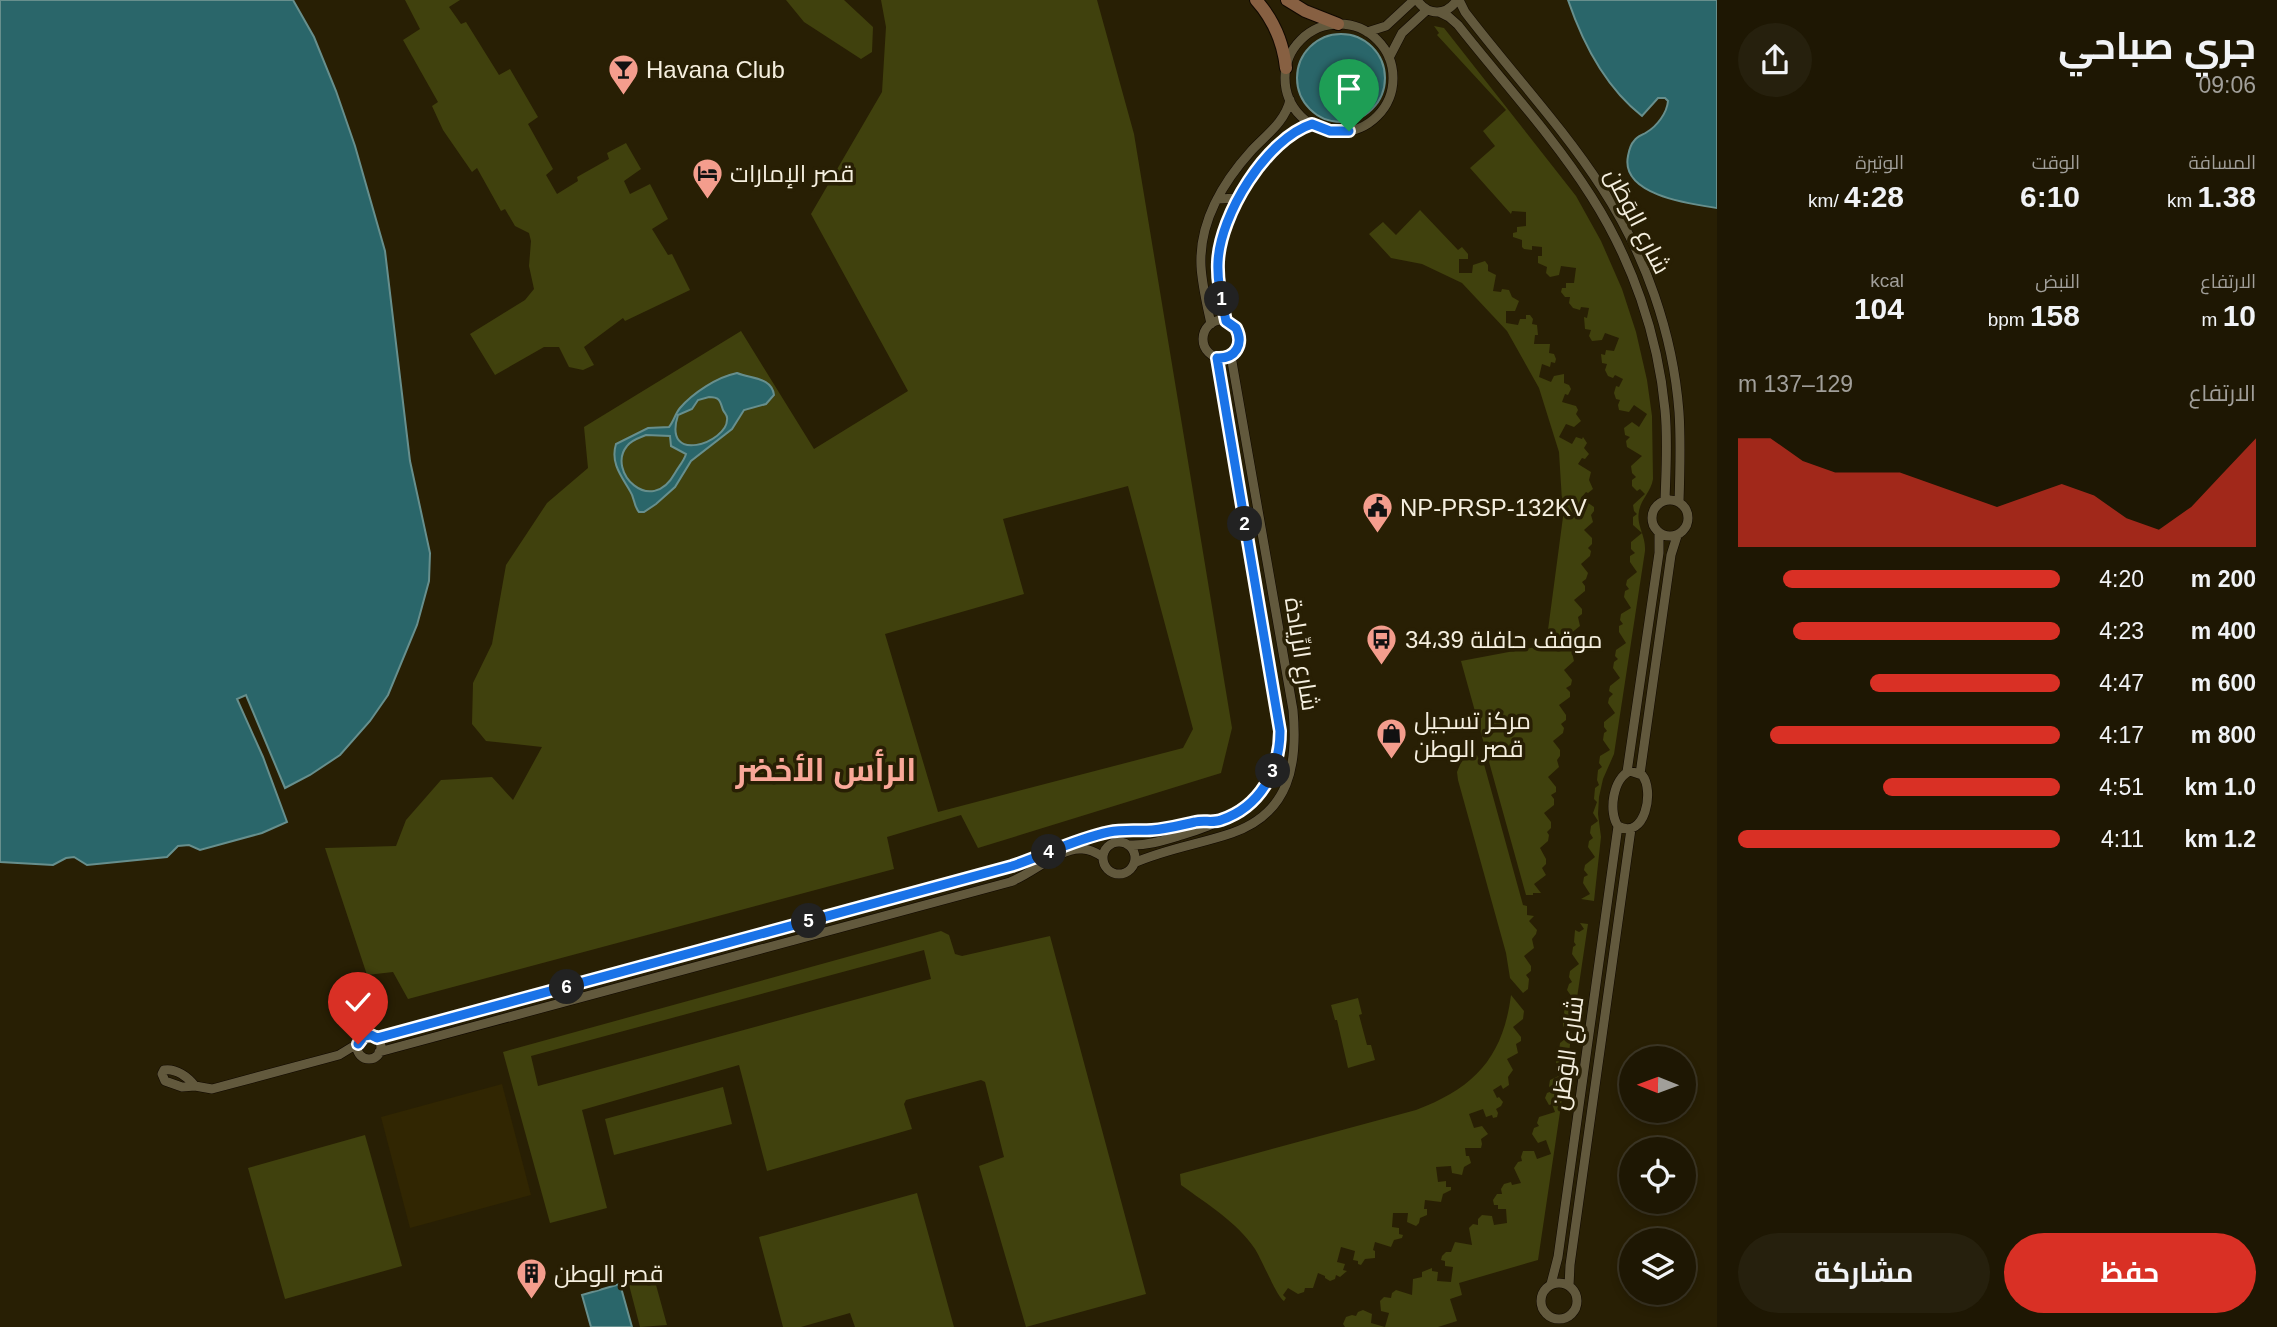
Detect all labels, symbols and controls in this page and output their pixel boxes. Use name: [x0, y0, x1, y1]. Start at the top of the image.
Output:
button: share: [1738, 23, 1812, 97]
text: جري صباحي: [2058, 25, 2256, 67]
bar icon: Havana Club: [606, 52, 640, 96]
place label: Havana Club: [646, 56, 785, 83]
pin: [1319, 59, 1379, 131]
icon: arrive: [1330, 70, 1368, 108]
text: 09:06: [2198, 72, 2256, 98]
text: الوتيرة: [1855, 152, 1904, 173]
text: الوقت: [2032, 152, 2080, 173]
text: المسافة: [2188, 152, 2256, 173]
hotel icon: قصر الإمارات: [690, 156, 724, 200]
place label: قصر الإمارات: [730, 160, 854, 189]
street label: شارع الوَطَن: [1597, 164, 1676, 280]
text: 4:28: [1844, 180, 1904, 213]
text: 6:10: [2020, 180, 2080, 213]
text: 1.38: [2198, 180, 2256, 213]
text: /km: [1808, 190, 1844, 211]
text: km: [2167, 190, 2198, 211]
text: kcal: [1870, 270, 1904, 291]
text: النبض: [2035, 271, 2080, 292]
text: الارتفاع: [2200, 271, 2256, 292]
pin: 1: [1204, 282, 1240, 316]
text: 1: [1216, 288, 1227, 309]
text: 104: [1854, 292, 1904, 325]
text: 158: [2030, 299, 2080, 332]
text: 10: [2223, 299, 2256, 332]
text: bpm: [1988, 309, 2030, 330]
text: m: [2202, 309, 2223, 330]
text: 129–137 m: [1738, 371, 1853, 397]
text: الارتفاع: [2189, 380, 2256, 406]
public building icon: NP-PRSP-132KV: [1360, 490, 1394, 534]
place label: NP-PRSP-132KV: [1400, 494, 1587, 521]
pin: 2: [1228, 506, 1262, 542]
text: 2: [1239, 513, 1250, 534]
text: 4:20: [2099, 566, 2144, 592]
text: 200 m: [2191, 566, 2256, 592]
street label: شارع الرِّيادة: [1277, 595, 1324, 713]
text: 4:23: [2099, 618, 2144, 644]
text: 400 m: [2191, 618, 2256, 644]
bus stop icon: موقف حافلة 34،39: [1365, 622, 1399, 666]
place label: موقف حافلة 34،39: [1405, 626, 1602, 653]
text: 4:47: [2099, 670, 2144, 696]
text: 600 m: [2191, 670, 2256, 696]
place label: مركز تسجيل قصر الوطن: [1414, 707, 1531, 763]
shop icon: مركز تسجيل قصر الوطن: [1374, 717, 1408, 761]
text: 4:17: [2099, 722, 2144, 748]
text: 800 m: [2191, 722, 2256, 748]
district label: الرأس الأخضر: [735, 749, 916, 789]
pin: 3: [1256, 754, 1290, 788]
text: 3: [1267, 760, 1278, 781]
text: 4:51: [2099, 774, 2144, 800]
text: 1.0 km: [2184, 774, 2256, 800]
text: 4:11: [2101, 826, 2144, 852]
text: 1.2 km: [2184, 826, 2256, 852]
pin: 4: [1032, 834, 1066, 870]
text: 4: [1043, 841, 1054, 862]
pin: 5: [792, 904, 826, 939]
text: 5: [803, 910, 814, 931]
pin: 6: [550, 970, 584, 1004]
pin: [328, 972, 388, 1044]
text: 6: [561, 976, 572, 997]
icon: check: [339, 983, 377, 1021]
street label: شارع الوَطَن: [1546, 994, 1591, 1112]
north arrow: [1619, 1046, 1696, 1124]
map controls: [1619, 1046, 1696, 1305]
button: locate: [1619, 1137, 1696, 1214]
button: layers: [1619, 1228, 1696, 1305]
button: مشاركة: [1738, 1233, 1990, 1313]
button: حفظ: [2004, 1233, 2256, 1313]
building icon: قصر الوطن: [514, 1256, 548, 1300]
place label: قصر الوطن: [554, 1260, 664, 1288]

